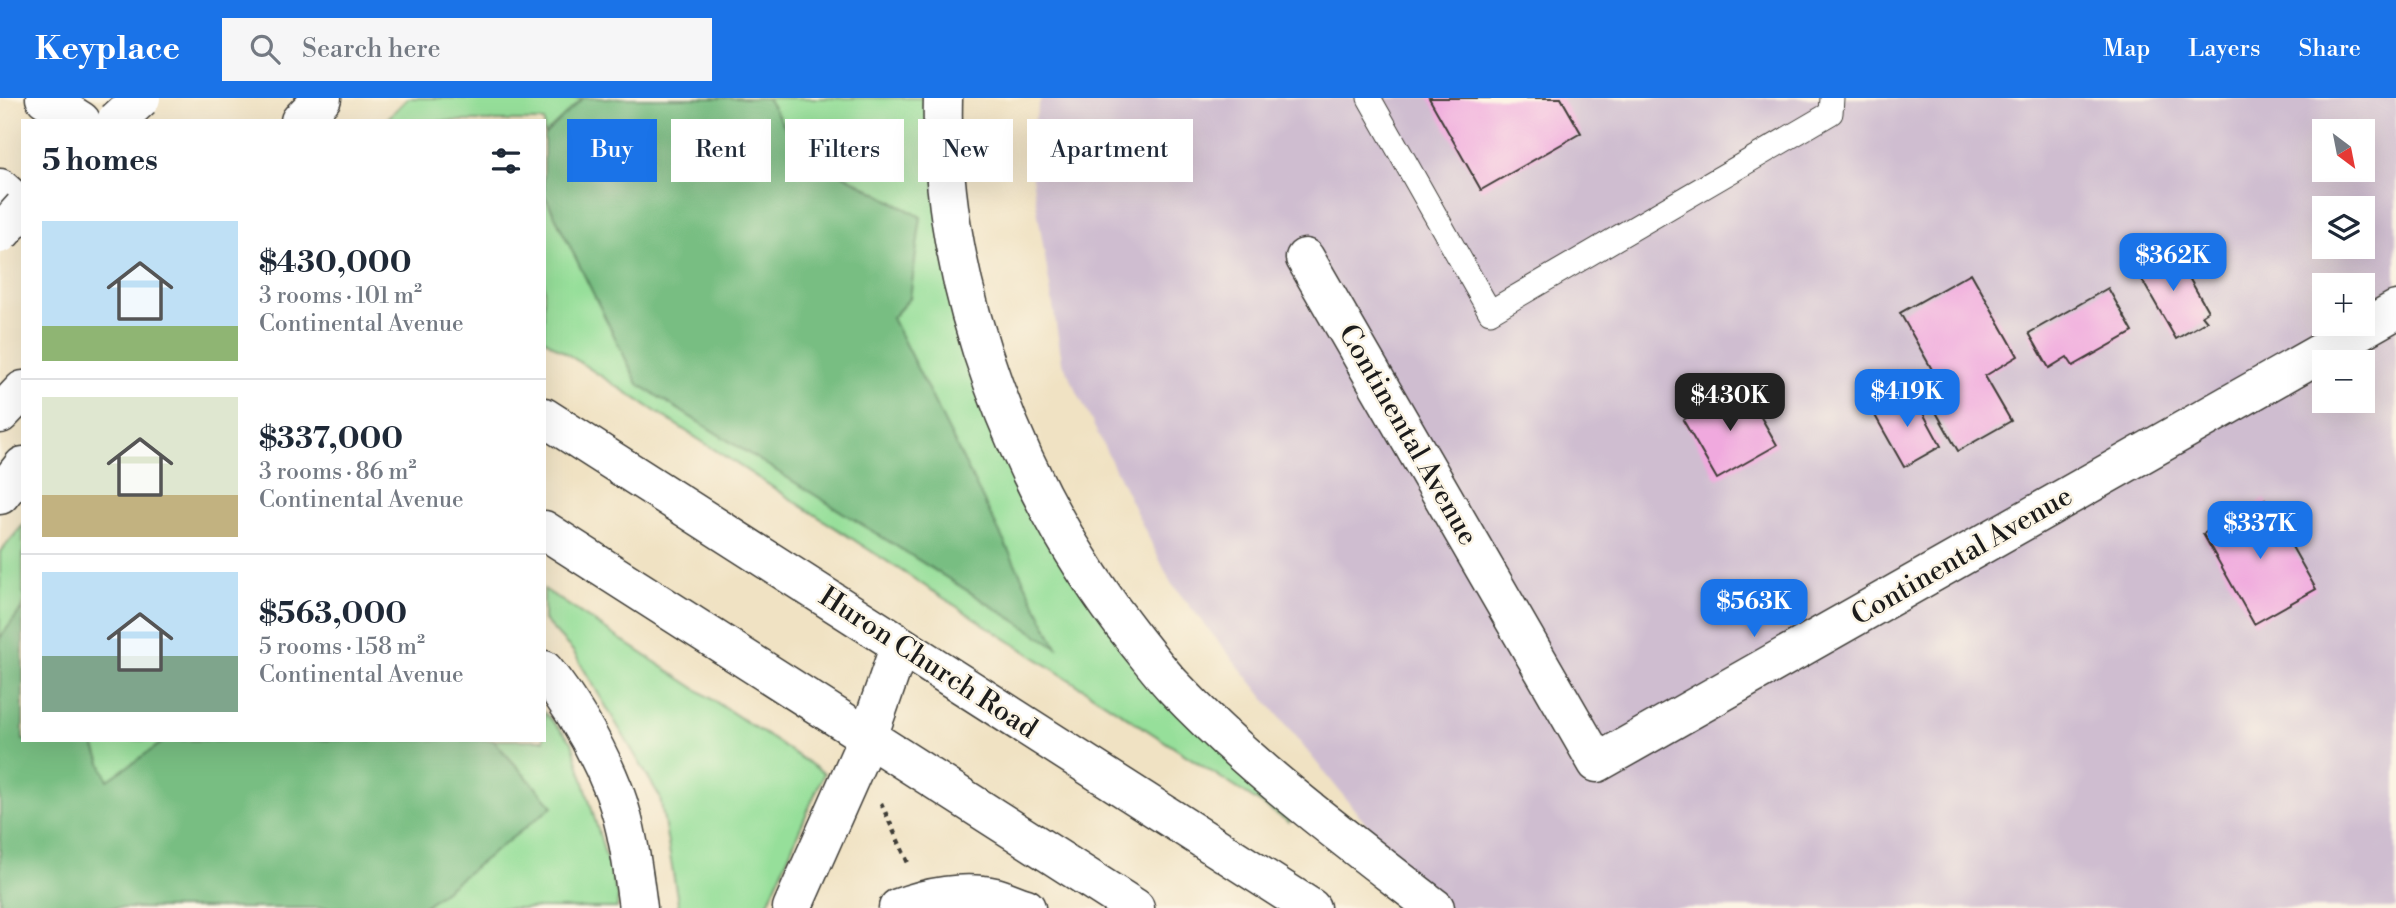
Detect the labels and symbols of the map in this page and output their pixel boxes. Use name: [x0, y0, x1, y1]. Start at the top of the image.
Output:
north arrow: [2312, 119, 2375, 182]
pin: $362K: [2124, 234, 2222, 293]
street label: Continental Avenue: [1331, 318, 1485, 552]
pin: $419K: [1858, 370, 1956, 429]
pin: $430K: [1681, 374, 1779, 433]
street label: Continental Avenue: [1845, 479, 2079, 633]
pin: $337K: [2211, 502, 2309, 561]
street label: Huron Church Road: [812, 579, 1044, 747]
pin: $563K: [1705, 580, 1803, 639]

